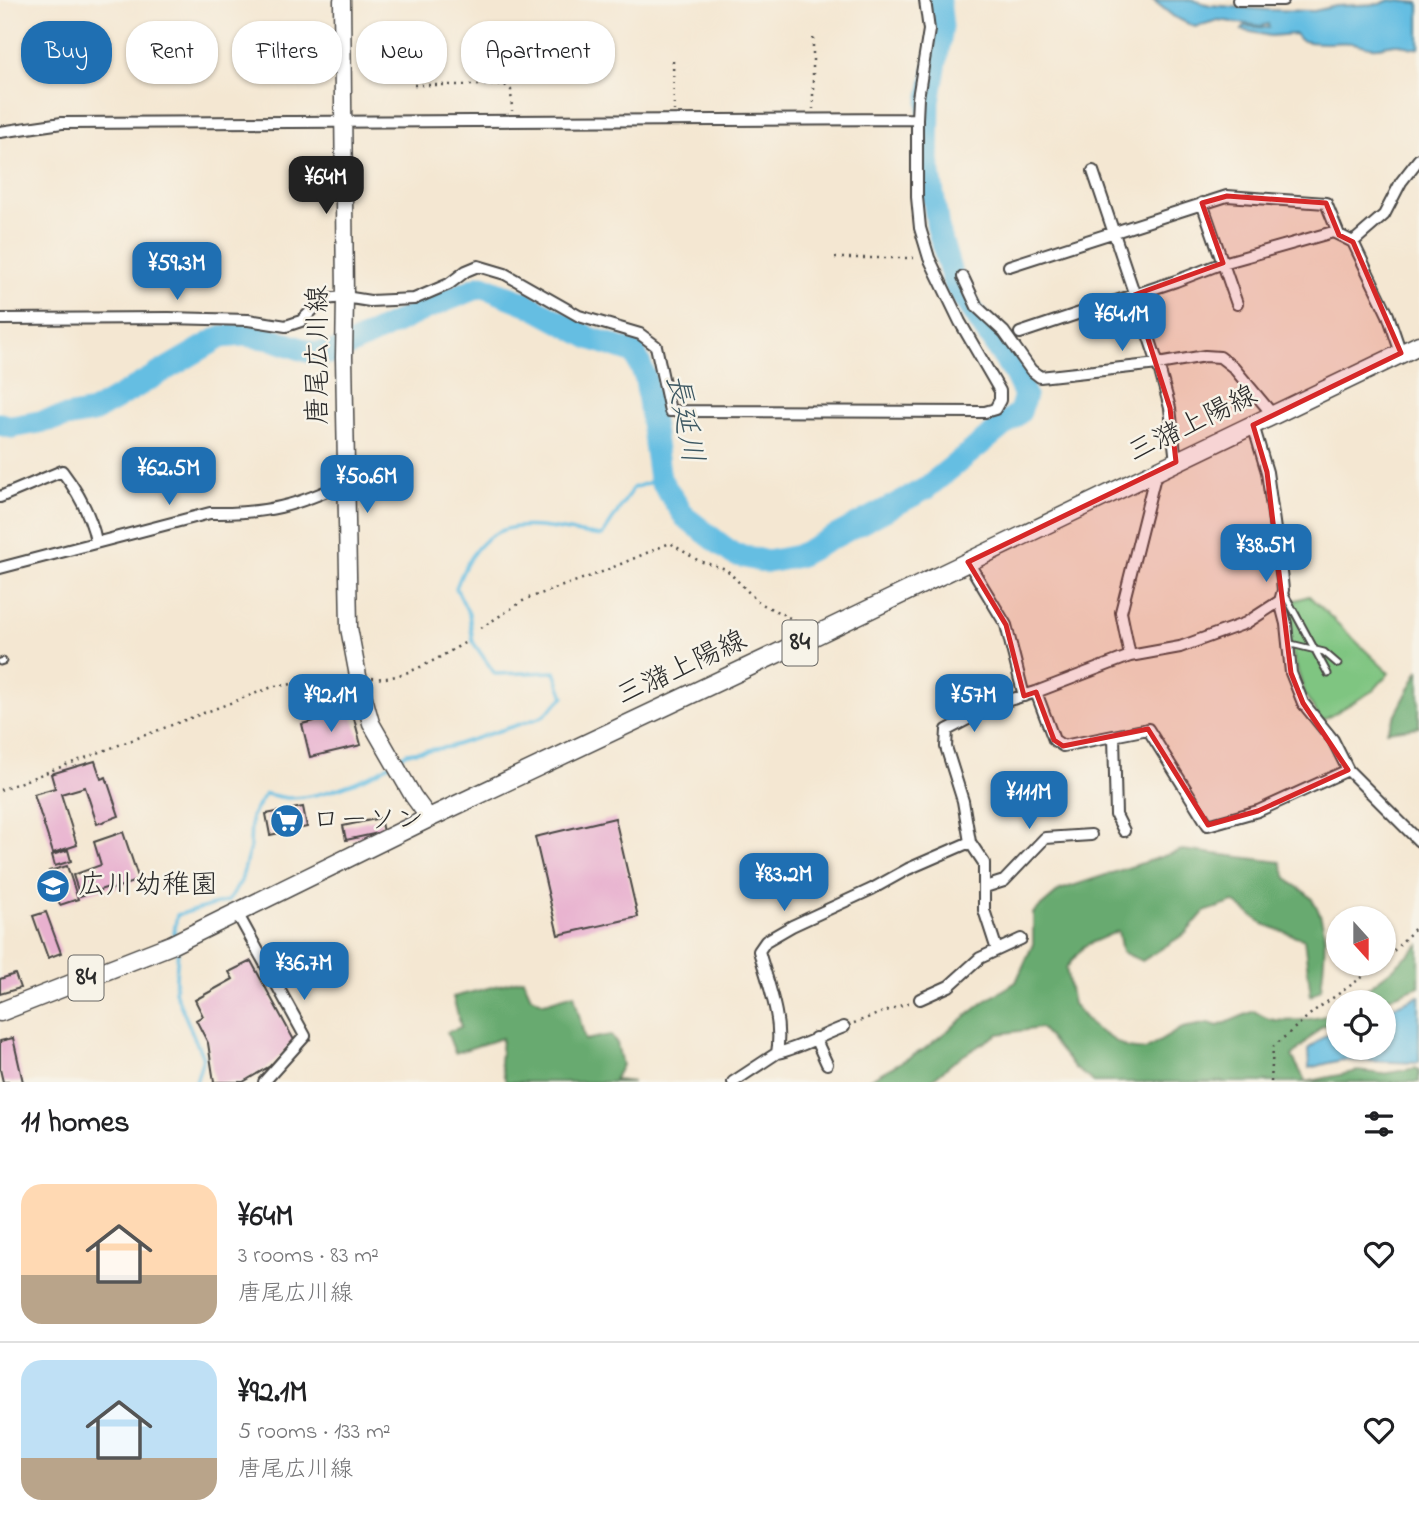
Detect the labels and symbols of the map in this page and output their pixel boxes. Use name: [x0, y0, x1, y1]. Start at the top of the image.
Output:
pin: ¥64M: [285, 156, 367, 216]
pin: ¥59.3M: [120, 243, 234, 302]
street label: 唐尾広川線: [299, 285, 340, 425]
pin: ¥64.1M: [1065, 294, 1179, 353]
water label: 長延川: [653, 371, 713, 467]
street label: 三潴上陽線: [1121, 376, 1265, 474]
pin: ¥62.5M: [112, 448, 226, 507]
pin: ¥50.6M: [310, 456, 424, 515]
pin: ¥38.5M: [1209, 524, 1323, 584]
street label: 三潴上陽線: [610, 621, 754, 717]
road number: 84: [782, 621, 818, 666]
pin: ¥92.1M: [274, 674, 388, 734]
pin: ¥57M: [933, 674, 1015, 734]
pin: ¥111M: [980, 772, 1078, 831]
place label: ローソン: [312, 801, 424, 842]
supermarket icon: ローソン: [268, 802, 306, 840]
pin: ¥83.2M: [727, 853, 841, 913]
place label: 広川幼稚園: [78, 866, 218, 907]
school or university icon: 広川幼稚園: [34, 867, 72, 905]
north arrow: [1326, 906, 1396, 976]
pin: ¥36.7M: [247, 942, 361, 1002]
road number: 84: [68, 956, 104, 1001]

